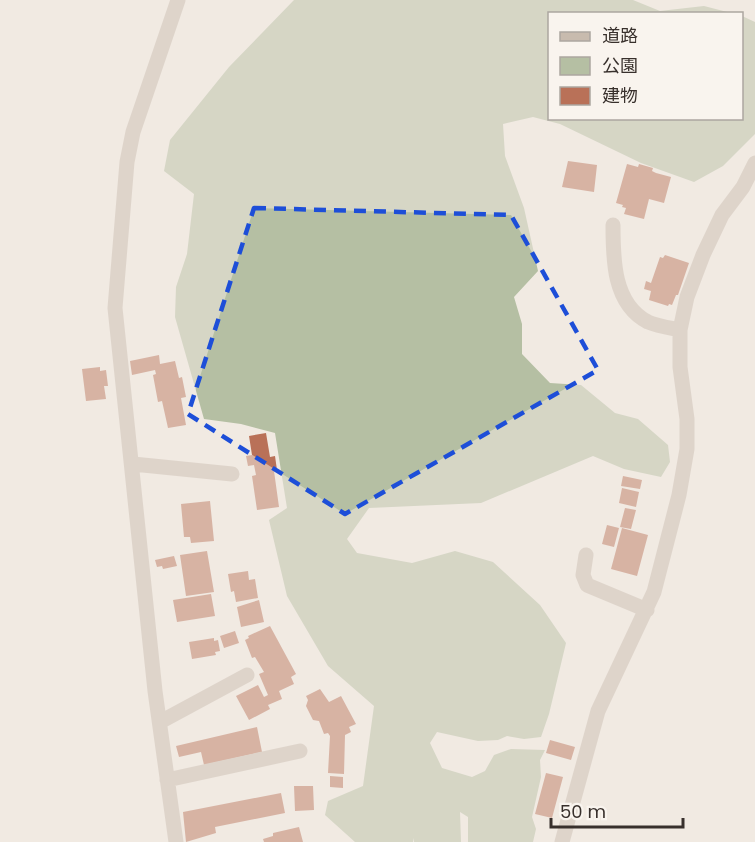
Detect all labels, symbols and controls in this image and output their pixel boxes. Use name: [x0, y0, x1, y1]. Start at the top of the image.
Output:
legend: [548, 12, 743, 120]
text: 道路: [602, 23, 638, 48]
text: 公園: [602, 53, 638, 78]
text: 建物: [602, 83, 638, 108]
scale bar: [551, 791, 683, 829]
text: 50 m: [560, 799, 606, 824]

